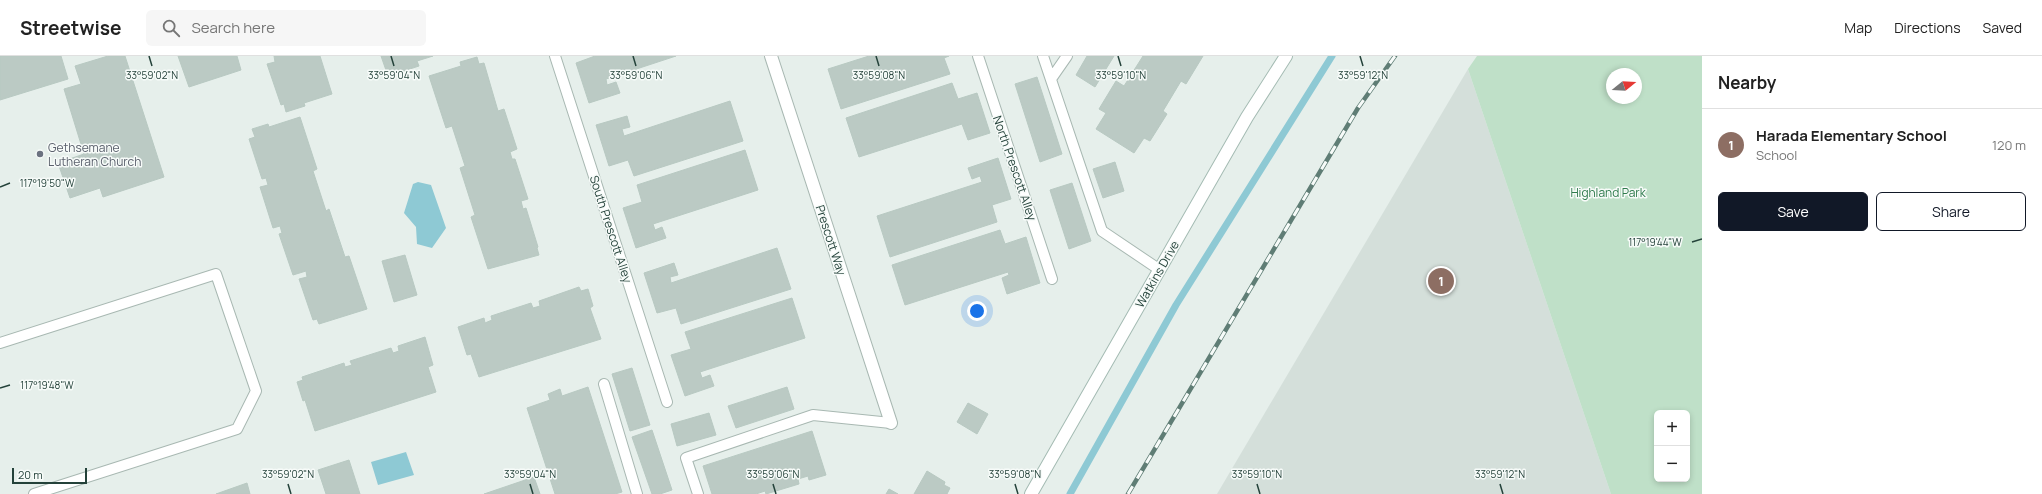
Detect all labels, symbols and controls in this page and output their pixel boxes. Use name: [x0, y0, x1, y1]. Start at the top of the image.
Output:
search box: [146, 10, 426, 46]
text: Streetwise: [20, 15, 122, 41]
icon: search: [160, 17, 182, 39]
text: Search here: [192, 17, 275, 38]
text: Map: [1844, 18, 1872, 37]
text: Directions: [1894, 18, 1961, 37]
text: Saved: [1983, 18, 2022, 37]
text: 33°59'02"N: [126, 68, 178, 82]
text: 33°59'04"N: [368, 68, 420, 82]
text: 33°59'06"N: [610, 68, 663, 82]
text: 33°59'08"N: [853, 68, 905, 82]
text: 33°59'10"N: [1096, 68, 1146, 82]
text: 33°59'12"N: [1338, 68, 1388, 82]
north arrow: [1606, 68, 1642, 104]
text: Nearby: [1718, 71, 1776, 94]
street label: North Prescott Alley: [989, 113, 1041, 223]
text: Harada Elementary School: [1756, 125, 1947, 146]
text: 1: [1728, 136, 1734, 154]
text: 120 m: [1992, 136, 2026, 154]
place label: Gethsemane Lutheran Church: [48, 139, 141, 170]
text: School: [1756, 146, 1797, 164]
marker: Gethsemane Lutheran Church: [35, 149, 45, 159]
street label: South Prescott Alley: [586, 173, 637, 286]
text: 117°19'50"W: [20, 176, 75, 190]
park label: Highland Park: [1570, 184, 1647, 201]
button: Save: [1718, 192, 1868, 231]
button: Share: [1876, 192, 2026, 231]
street label: Prescott Way: [812, 203, 851, 278]
text: 117°19'44"W: [1628, 235, 1682, 249]
street label: Watkins Drive: [1131, 237, 1183, 311]
pin: 1: [1428, 266, 1454, 296]
your location: [967, 301, 987, 321]
text: 117°19'48"W: [20, 378, 74, 392]
map controls: [1654, 410, 1690, 482]
button: +: [1654, 410, 1690, 446]
button: −: [1654, 446, 1690, 482]
scale bar: [12, 466, 87, 485]
text: 20 m: [18, 467, 43, 482]
text: 33°59'02"N: [262, 467, 314, 481]
text: 33°59'04"N: [504, 467, 556, 481]
text: 33°59'06"N: [747, 467, 800, 481]
text: 33°59'08"N: [989, 467, 1041, 481]
text: 33°59'10"N: [1232, 467, 1282, 481]
text: 33°59'12"N: [1475, 467, 1525, 481]

